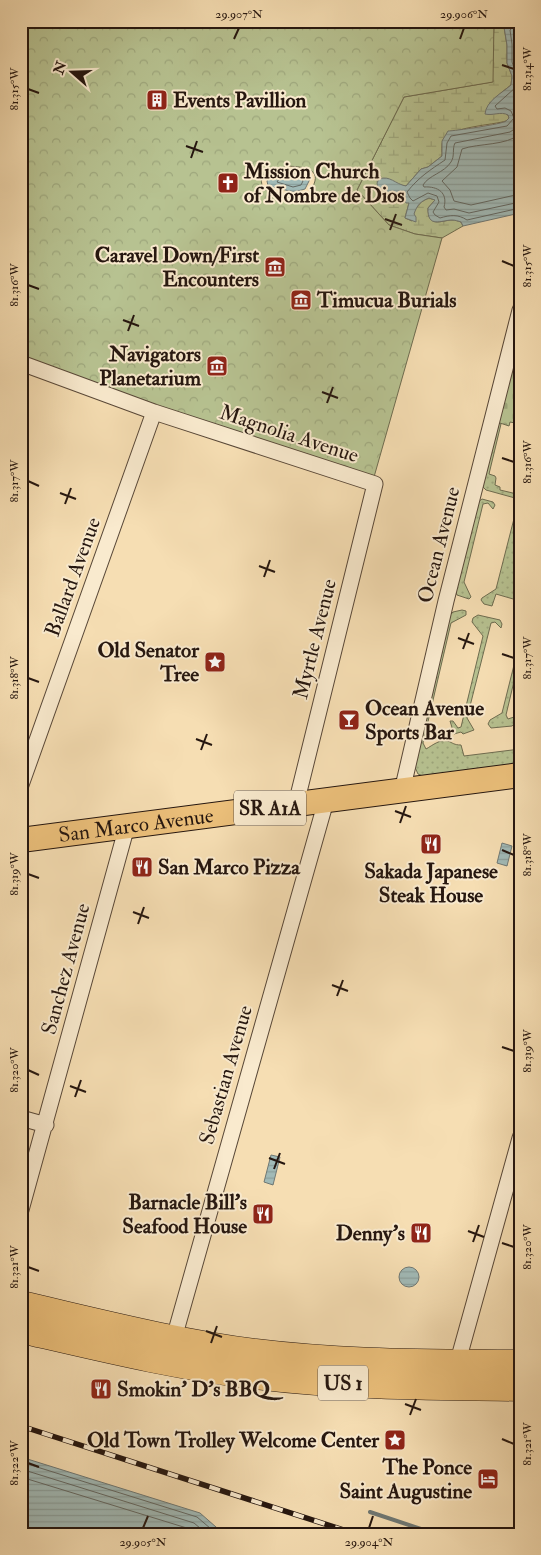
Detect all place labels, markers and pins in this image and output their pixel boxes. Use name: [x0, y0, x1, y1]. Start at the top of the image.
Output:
place label: Events Pavillion: [173, 87, 307, 114]
building icon: Events Pavillion: [145, 88, 169, 112]
place label: Mission Church of Nombre de Dios: [243, 158, 405, 209]
church icon: Mission Church of Nombre de Dios: [216, 171, 240, 195]
place label: Caravel Down/First Encounters: [95, 242, 259, 293]
museum icon: Caravel Down/First Encounters: [263, 255, 287, 279]
place label: Timucua Burials: [316, 287, 457, 314]
museum icon: Timucua Burials: [289, 288, 313, 312]
place label: Navigators Planetarium: [99, 341, 202, 392]
museum icon: Navigators Planetarium: [205, 354, 229, 378]
place label: Old Senator Tree: [97, 637, 200, 688]
place icon: Old Senator Tree: [203, 650, 227, 674]
place label: Ocean Avenue Sports Bar: [365, 695, 484, 746]
bar icon: Ocean Avenue Sports Bar: [337, 708, 361, 732]
restaurant icon: Sakada Japanese Steak House: [419, 832, 443, 856]
place label: San Marco Pizza: [158, 854, 301, 881]
restaurant icon: San Marco Pizza: [130, 855, 154, 879]
place label: Sakada Japanese Steak House: [364, 858, 498, 909]
place label: Barnacle Bill's Seafood House: [122, 1189, 247, 1240]
restaurant icon: Barnacle Bill's Seafood House: [251, 1202, 275, 1226]
place label: Denny's: [336, 1220, 405, 1247]
restaurant icon: Denny's: [409, 1221, 433, 1245]
place label: Smokin' D's BBQ: [117, 1376, 284, 1403]
restaurant icon: Smokin' D's BBQ: [89, 1377, 113, 1401]
place label: Old Town Trolley Welcome Center: [87, 1427, 380, 1454]
place icon: Old Town Trolley Welcome Center: [383, 1428, 407, 1452]
place label: The Ponce Saint Augustine: [339, 1454, 472, 1505]
hotel icon: The Ponce Saint Augustine: [476, 1467, 500, 1491]

